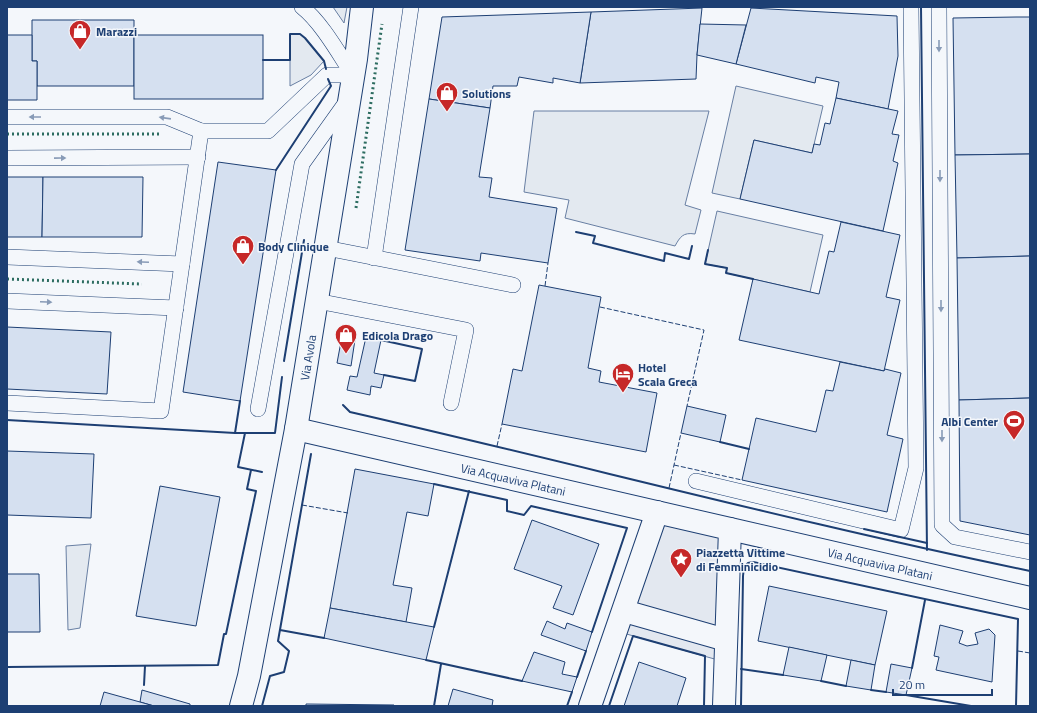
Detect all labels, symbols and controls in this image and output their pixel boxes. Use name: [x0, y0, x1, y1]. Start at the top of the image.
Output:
shop icon: Marazzi: [67, 18, 93, 51]
place label: Marazzi: [96, 22, 137, 41]
one-way arrow: [936, 40, 942, 53]
shop icon: Solutions: [434, 80, 460, 113]
place label: Solutions: [462, 84, 511, 103]
one-way arrow: [28, 114, 41, 120]
one-way arrow: [159, 115, 171, 121]
one-way arrow: [54, 155, 67, 161]
one-way arrow: [937, 170, 943, 183]
shop icon: Body Clinique: [230, 233, 256, 266]
place label: Body Clinique: [258, 237, 329, 256]
one-way arrow: [137, 259, 149, 266]
one-way arrow: [40, 299, 52, 306]
one-way arrow: [938, 300, 944, 313]
shop icon: Edicola Drago: [333, 322, 359, 355]
place label: Edicola Drago: [362, 326, 433, 345]
street label: Via Avola: [295, 333, 321, 382]
place label: Hotel Scala Greca: [638, 358, 697, 391]
hotel icon: Hotel Scala Greca: [610, 361, 636, 394]
sports icon: Albi Center: [1001, 408, 1027, 441]
place label: Albi Center: [941, 412, 999, 431]
one-way arrow: [939, 430, 945, 443]
street label: Via Acquaviva Platani: [459, 458, 568, 500]
street label: Via Acquaviva Platani: [826, 542, 934, 585]
place label: Piazzetta Vittime di Femminicidio: [696, 543, 785, 576]
place icon: Piazzetta Vittime di Femminicidio: [668, 546, 694, 579]
scale bar: [893, 671, 992, 697]
text: 20 m: [899, 675, 925, 694]

